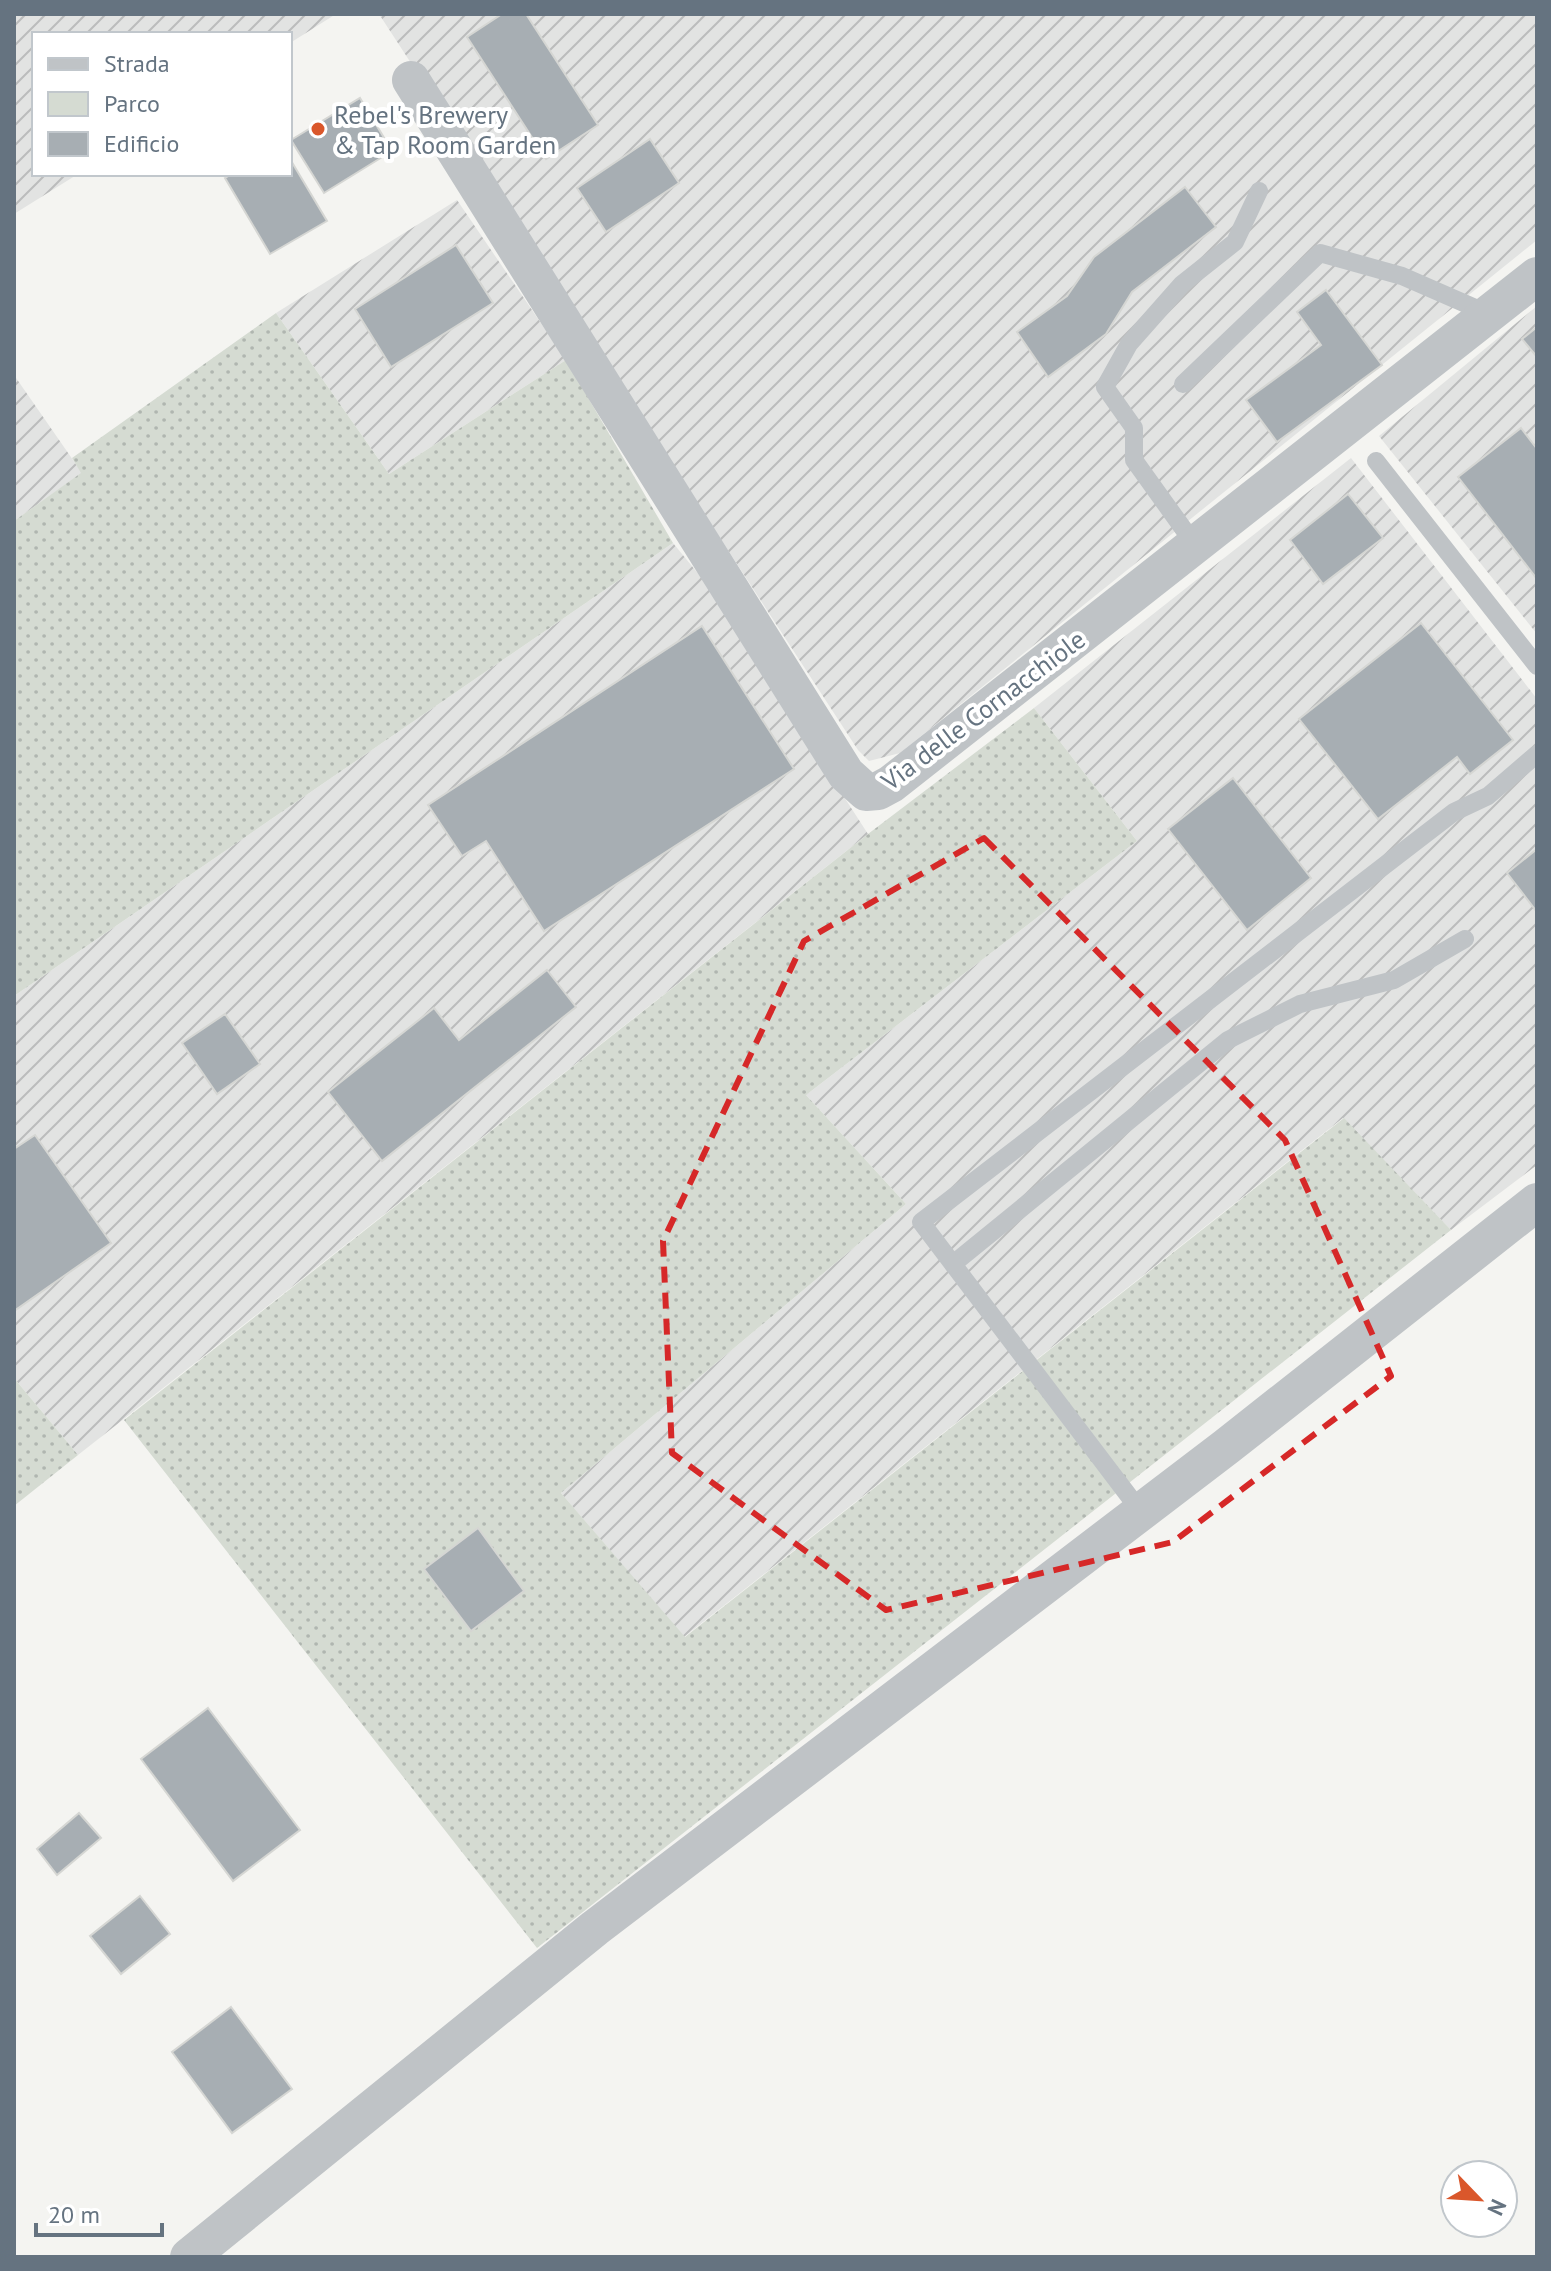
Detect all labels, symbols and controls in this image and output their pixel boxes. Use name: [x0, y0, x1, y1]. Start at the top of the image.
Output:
legend: [32, 32, 292, 176]
text: Strada: [104, 48, 170, 79]
text: Parco: [104, 88, 160, 119]
place label: Rebel's Brewery & Tap Room Garden: [334, 98, 556, 161]
marker: Rebel's Brewery & Tap Room Garden: [309, 120, 327, 138]
text: Edificio: [104, 128, 179, 159]
street label: Via delle Cornacchiole: [874, 623, 1091, 798]
north arrow: [1439, 2159, 1519, 2239]
scale bar: [36, 2187, 162, 2237]
text: N: [1481, 2195, 1513, 2220]
text: 20 m: [48, 2199, 100, 2230]

